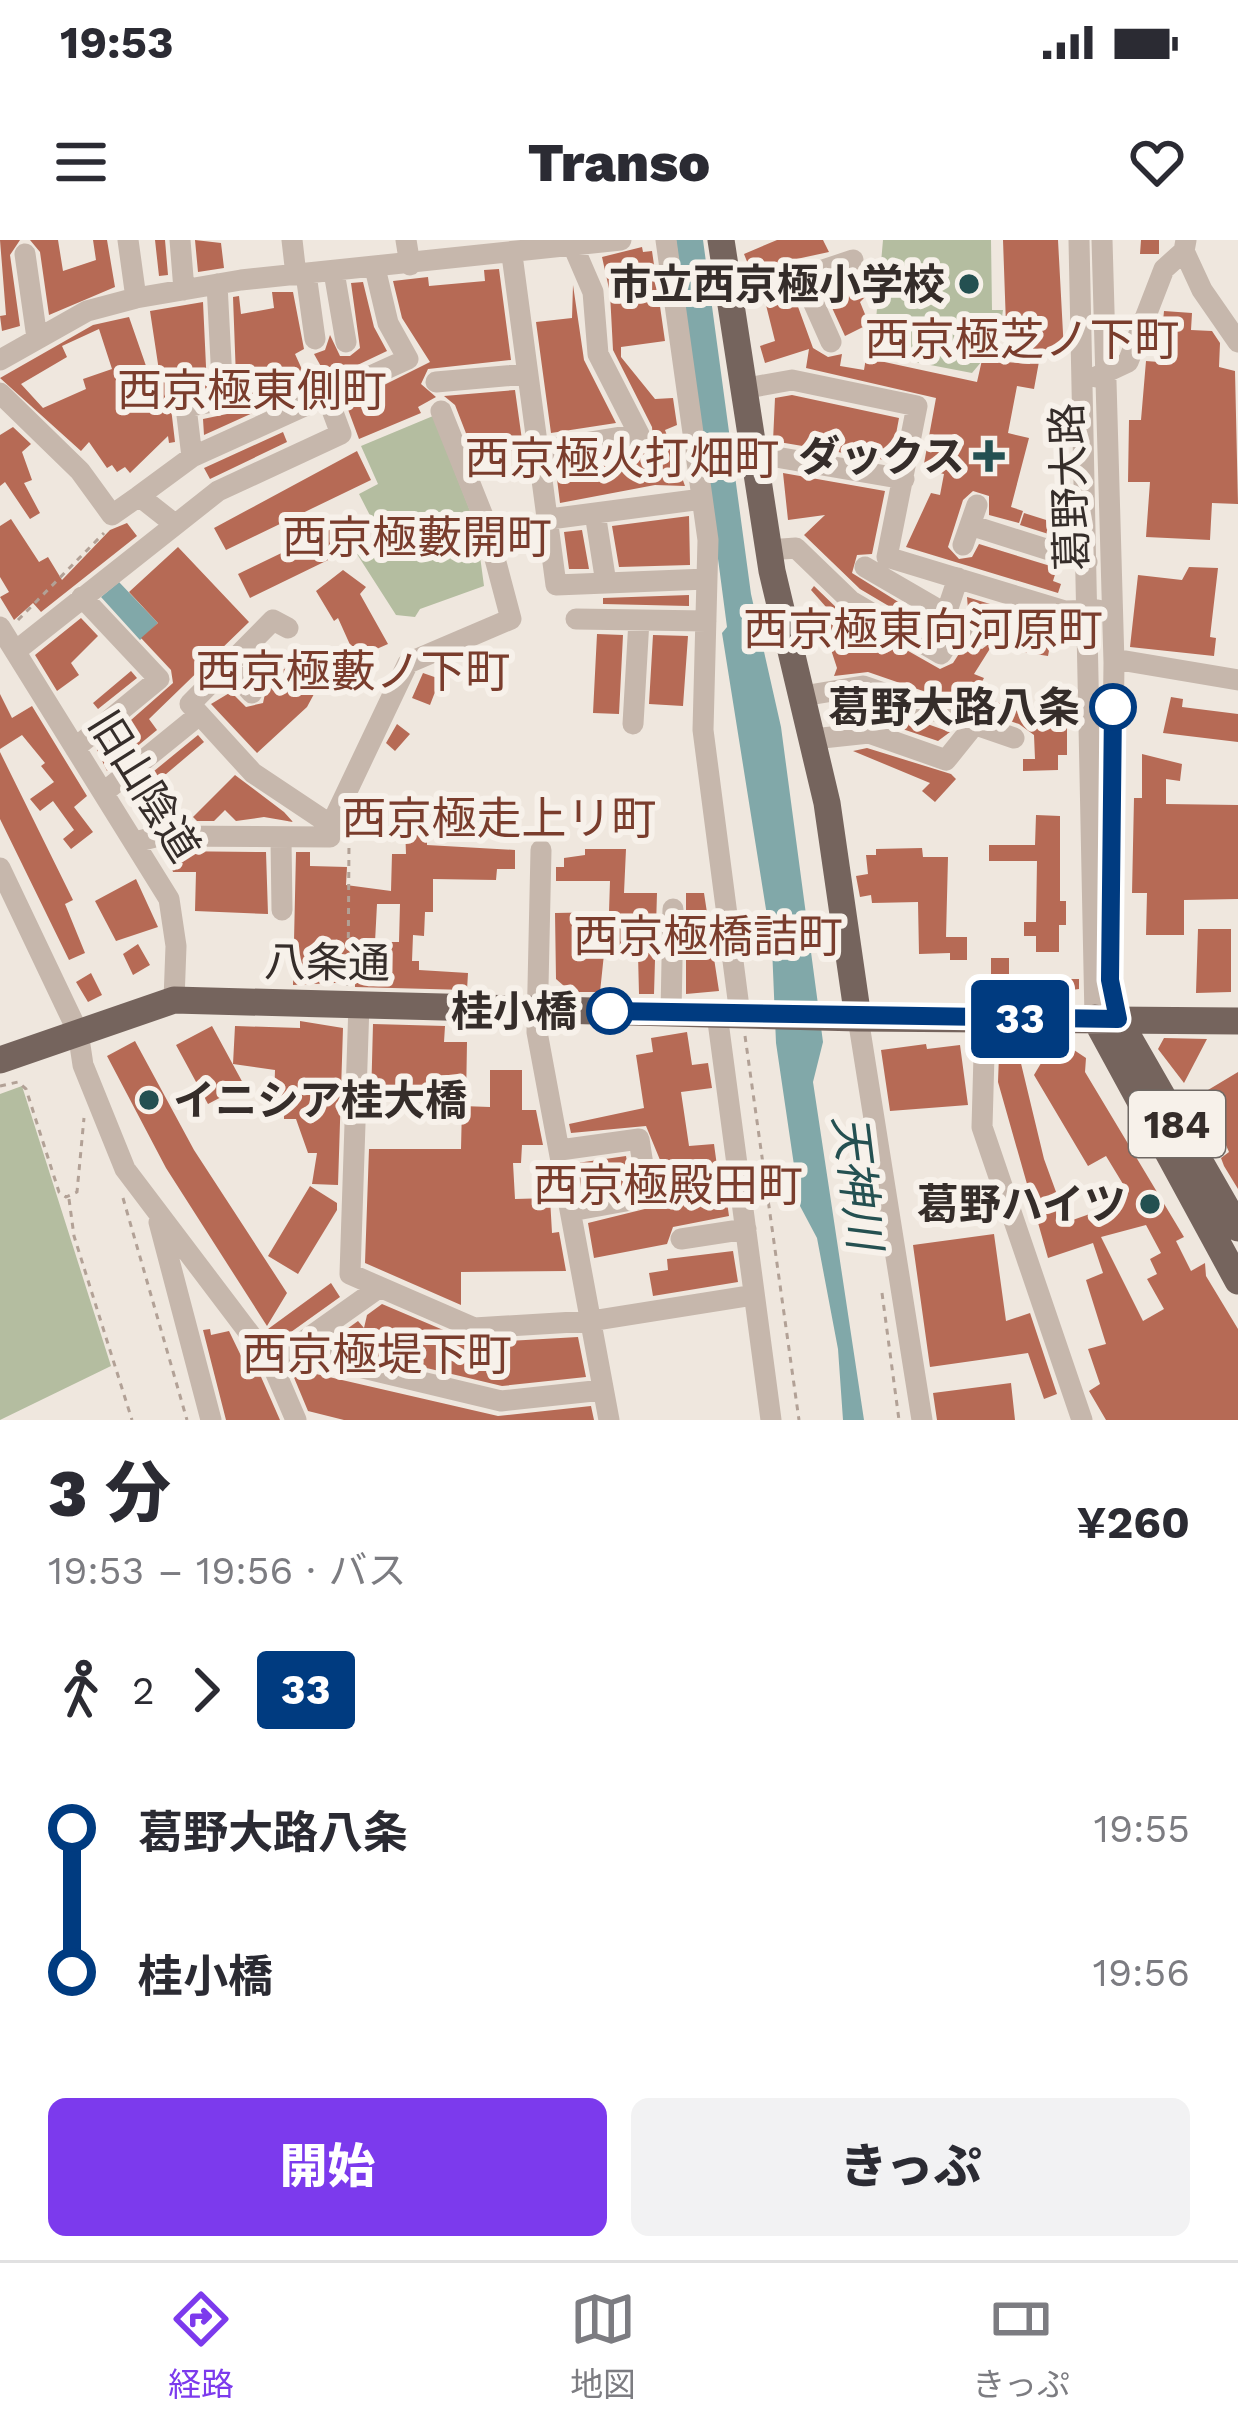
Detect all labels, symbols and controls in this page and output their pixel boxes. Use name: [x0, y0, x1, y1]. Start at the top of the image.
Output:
text: 19:53: [60, 16, 174, 69]
icon: menu: [48, 129, 114, 195]
icon: heart: [1124, 129, 1190, 195]
text: Transo: [528, 131, 710, 194]
place label: 市立西京極小学校: [609, 260, 945, 309]
marker: 市立西京極小学校: [956, 271, 982, 297]
district label: 西京極芝ノ下町: [864, 313, 1180, 366]
district label: 西京極東側町: [117, 364, 387, 417]
street label: 葛野大路: [1042, 402, 1097, 572]
district label: 西京極火打畑町: [464, 432, 780, 485]
place label: ダックス: [798, 432, 965, 481]
marker: ダックス: [976, 443, 1002, 469]
district label: 西京極藪開町: [282, 511, 552, 564]
district label: 西京極東向河原町: [743, 603, 1103, 656]
district label: 西京極藪ノ下町: [195, 645, 511, 698]
place label: 葛野大路八条: [828, 683, 1080, 732]
marker: 葛野大路八条: [1091, 685, 1135, 729]
street label: 旧山陰道: [79, 702, 210, 870]
district label: 西京極走上リ町: [341, 792, 657, 845]
district label: 西京極橋詰町: [573, 910, 843, 963]
street label: 八条通: [264, 937, 390, 988]
line badge: 33: [966, 980, 1074, 1058]
place label: 桂小橋: [451, 987, 577, 1036]
marker: 桂小橋: [588, 989, 632, 1033]
text: 33: [995, 994, 1045, 1043]
place label: イニシア桂大橋: [173, 1076, 467, 1125]
marker: イニシア桂大橋: [136, 1087, 162, 1113]
road number: 184: [1129, 1091, 1225, 1157]
water label: 天神川: [823, 1112, 893, 1256]
district label: 西京極殿田町: [533, 1159, 803, 1212]
place label: 葛野ハイツ: [917, 1180, 1126, 1229]
marker: 葛野ハイツ: [1137, 1191, 1163, 1217]
district label: 西京極堤下町: [242, 1328, 512, 1381]
text: 3 分: [48, 1455, 171, 1532]
text: ¥260: [1077, 1496, 1190, 1549]
text: 19:53 – 19:56 · バス: [48, 1548, 407, 1593]
icon: walk: [48, 1657, 114, 1723]
icon: forward: [173, 1657, 239, 1723]
text: 33: [281, 1665, 331, 1714]
text: 2: [132, 1668, 155, 1713]
text: 葛野大路八条: [138, 1806, 408, 1859]
text: 19:55: [1094, 1806, 1190, 1851]
text: 桂小橋: [138, 1950, 273, 2003]
text: 19:56: [1093, 1950, 1190, 1995]
button: 開始: [48, 2098, 607, 2236]
button: きっぷ: [631, 2098, 1190, 2236]
tab: 経路: [168, 2286, 234, 2406]
tab: 地図: [570, 2286, 636, 2406]
tab: きっぷ: [972, 2286, 1070, 2406]

